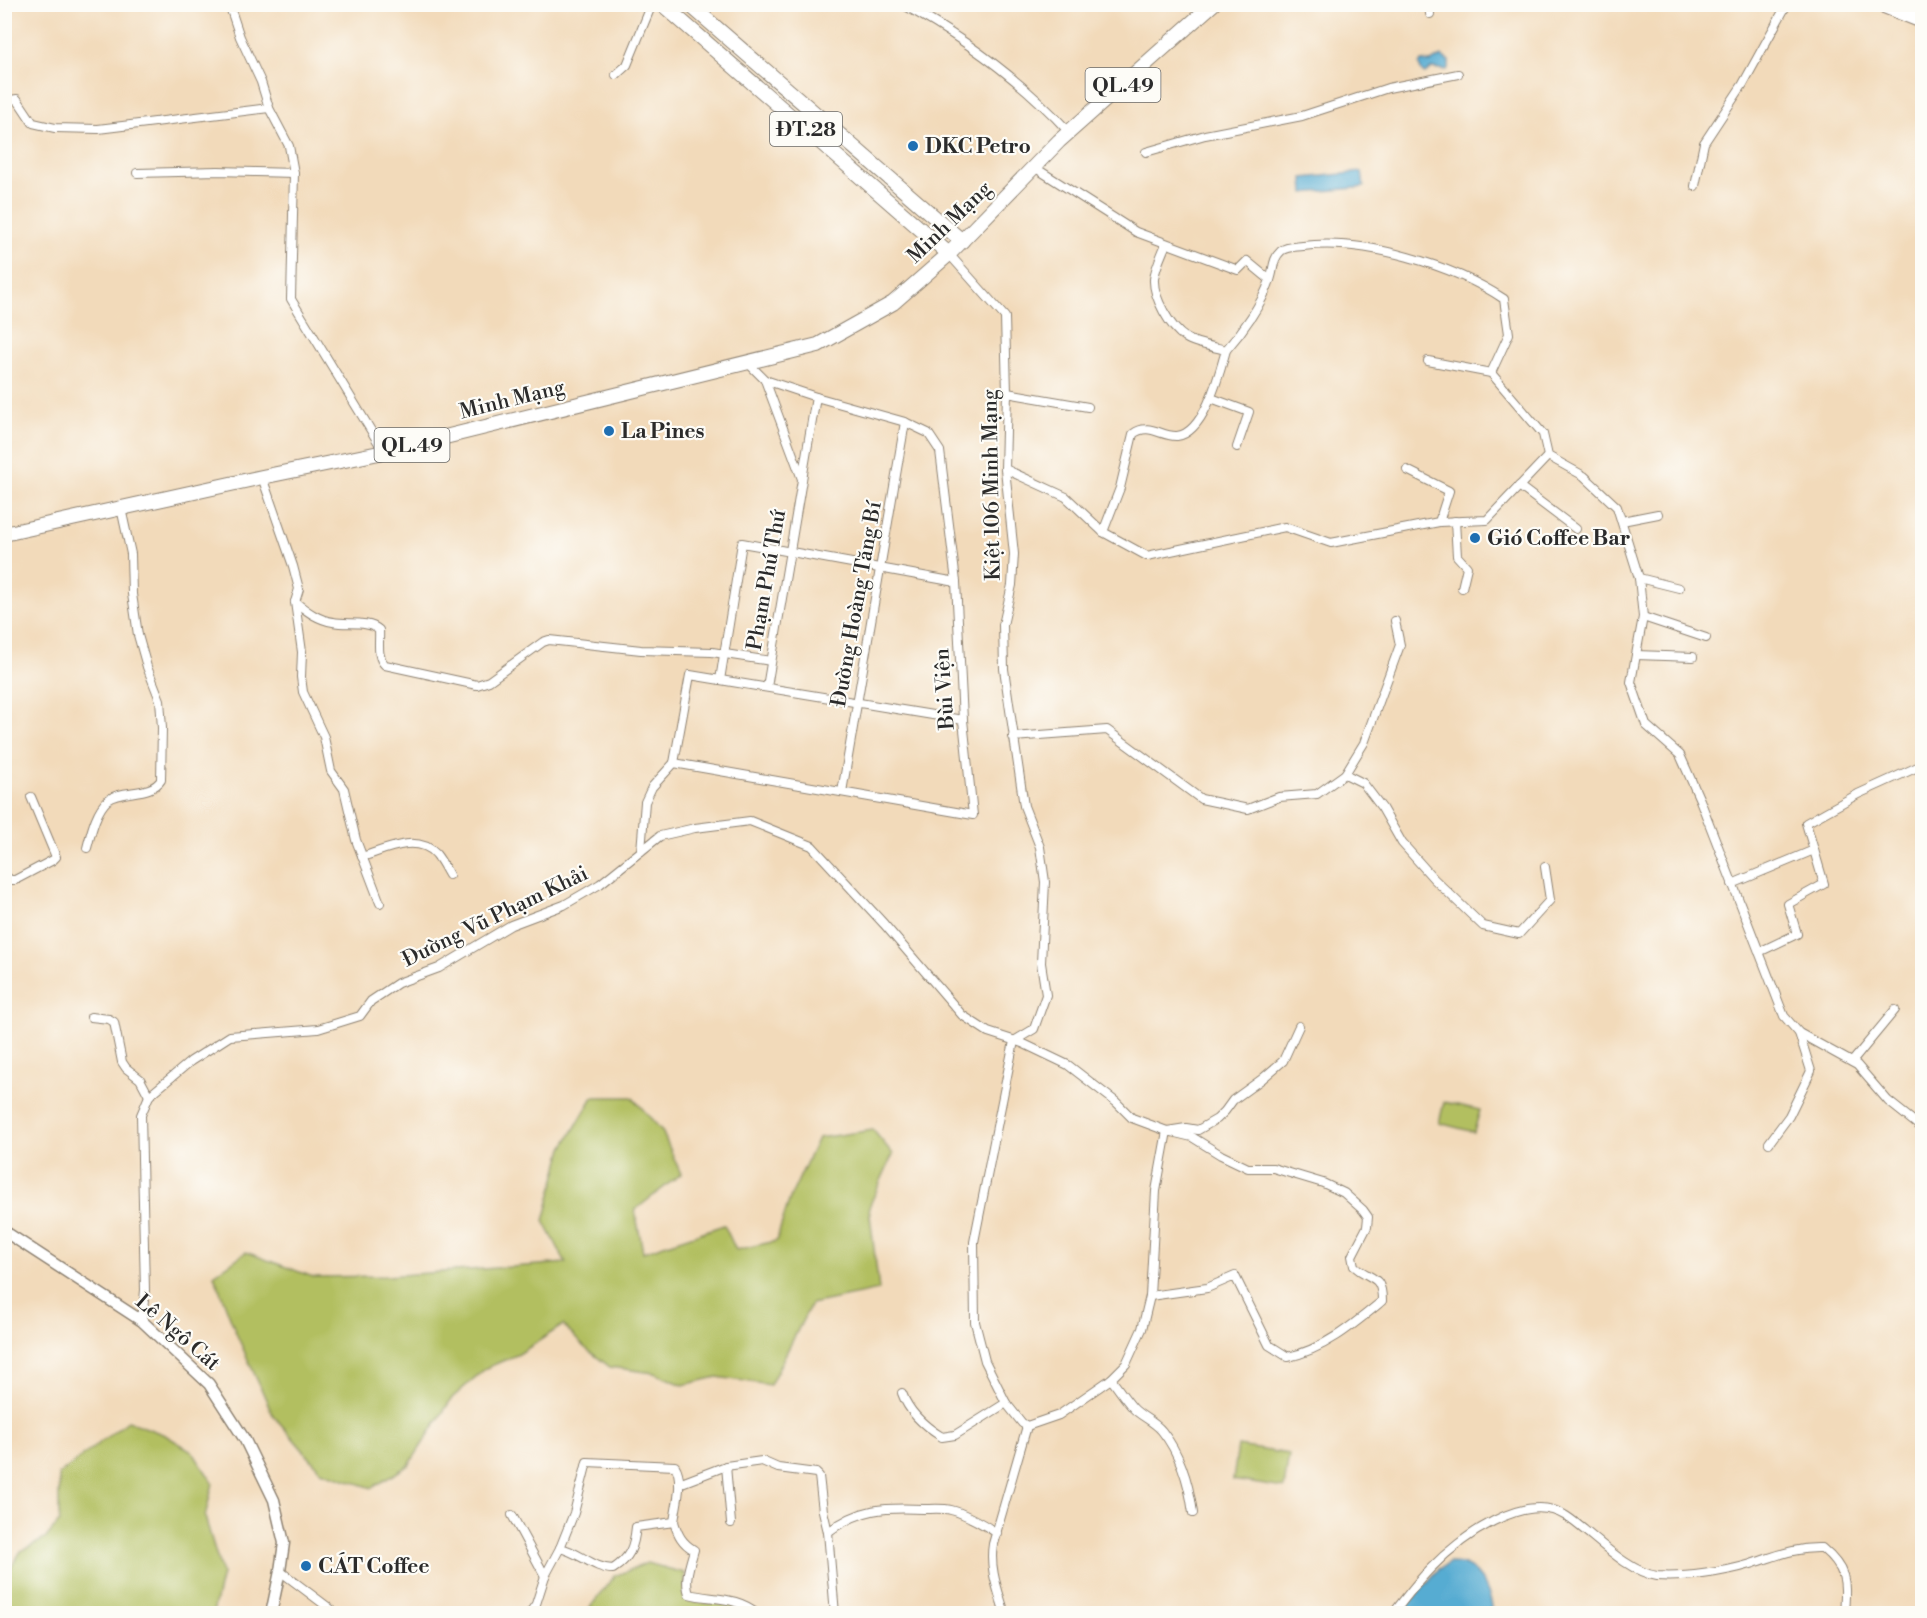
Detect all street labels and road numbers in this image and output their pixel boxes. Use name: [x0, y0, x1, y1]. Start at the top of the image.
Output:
road number: QL.49: [1086, 68, 1160, 102]
road number: ĐT.28: [770, 112, 842, 146]
street label: Minh Mạng: [902, 176, 997, 269]
street label: Minh Mạng: [457, 374, 568, 426]
street label: Kiệt 106 Minh Mạng: [977, 389, 1007, 581]
road number: QL.49: [374, 428, 450, 462]
street label: Đường Hoàng Tăng Bí: [826, 498, 888, 709]
street label: Phạm Phú Thứ: [742, 507, 792, 652]
street label: Bùi Viện: [929, 647, 961, 732]
street label: Đường Vũ Phạm Khải: [398, 861, 593, 973]
street label: Lê Ngô Cát: [130, 1289, 226, 1377]

